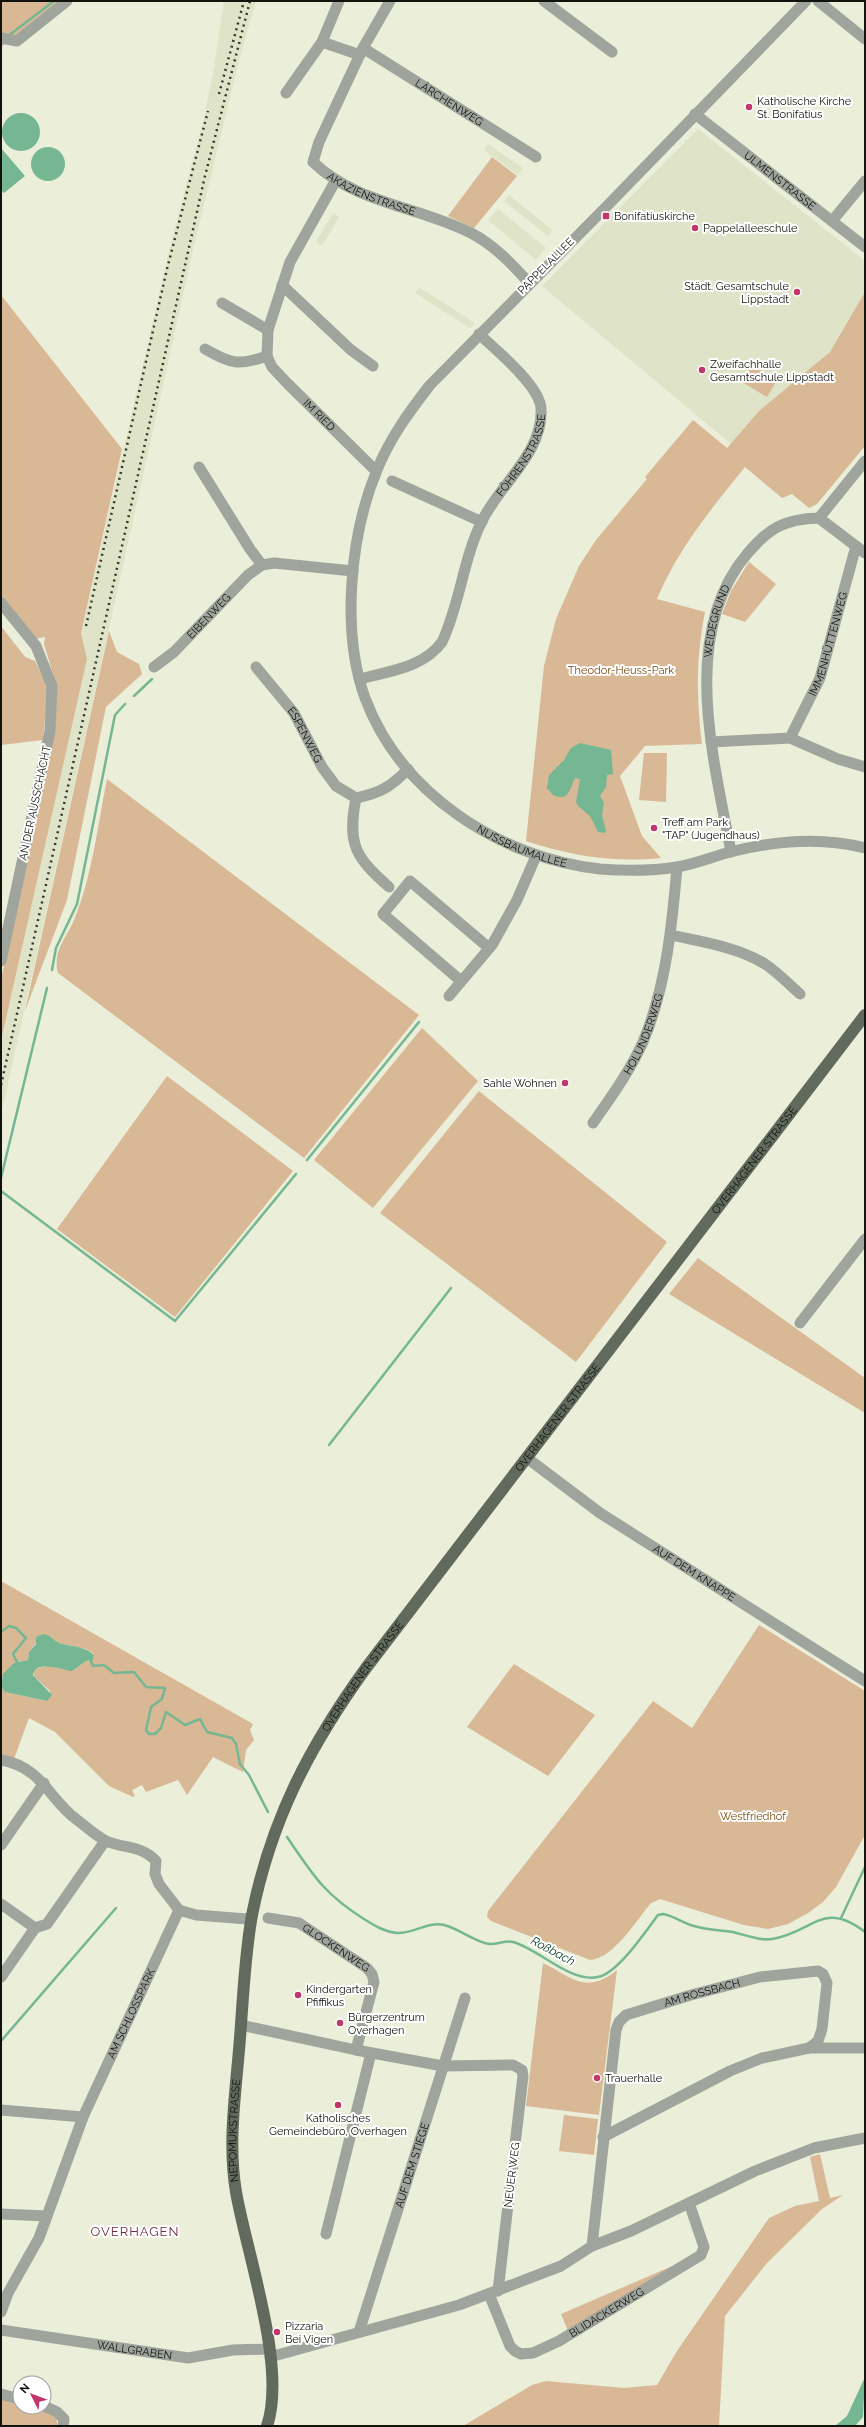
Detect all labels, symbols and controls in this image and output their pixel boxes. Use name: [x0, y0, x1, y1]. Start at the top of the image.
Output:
street label: LÄRCHENWEG: [413, 76, 486, 129]
place label: Katholische Kirche St. Bonifatius: [757, 95, 852, 121]
marker: Katholische Kirche St. Bonifatius: [744, 102, 754, 112]
street label: ULMENSTRASSE: [742, 148, 819, 213]
street label: AKAZIENSTRASSE: [324, 169, 417, 218]
place label: Bonifatiuskirche: [614, 210, 696, 223]
marker: Bonifatiuskirche: [601, 211, 611, 221]
place label: Pappelalleeschule: [703, 222, 798, 235]
marker: Pappelalleeschule: [690, 223, 700, 233]
street label: PAPPELALLEE: [515, 235, 577, 297]
place label: Städt. Gesamtschule Lippstadt: [684, 280, 790, 306]
marker: Städt. Gesamtschule Lippstadt: [792, 287, 802, 297]
place label: Zweifachhalle Gesamtschule Lippstadt: [710, 358, 834, 384]
marker: Zweifachhalle Gesamtschule Lippstadt: [697, 365, 707, 375]
street label: IM RIED: [301, 396, 338, 434]
street label: FÖHRENSTRASSE: [493, 413, 548, 499]
street label: WEIDEGRUND: [701, 582, 732, 658]
street label: EIBENWEG: [184, 590, 233, 641]
street label: IMMENHÜTTENWEG: [806, 590, 850, 698]
park label: Theodor-Heuss-Park: [568, 664, 674, 677]
street label: ESPENWEG: [285, 704, 325, 765]
street label: AN DER AUSSCHACHT: [16, 744, 54, 862]
place label: Treff am Park "TAP" (Jugendhaus): [662, 816, 760, 842]
street label: NUSSBAUMALLEE: [475, 822, 569, 870]
marker: Treff am Park "TAP" (Jugendhaus): [649, 823, 659, 833]
street label: HOLUNDERWEG: [621, 992, 665, 1077]
place label: Sahle Wohnen: [483, 1077, 557, 1090]
marker: Sahle Wohnen: [560, 1078, 570, 1088]
street label: OVERHAGENER STRASSE: [709, 1103, 800, 1217]
street label: OVERHAGENER STRASSE: [512, 1361, 603, 1474]
street label: AUF DEM KNAPPE: [651, 1542, 738, 1604]
street label: OVERHAGENER STRASSE: [319, 1618, 406, 1734]
park label: Westfriedhof: [720, 1810, 786, 1823]
street label: GLOCKENWEG: [300, 1921, 372, 1975]
water label: Roßbach: [529, 1934, 578, 1969]
street label: AM SCHLOSSPARK: [104, 1966, 158, 2061]
street label: AM ROSSBACH: [662, 1976, 742, 2009]
place label: Kindergarten Pfiffikus: [306, 1983, 372, 2009]
marker: Kindergarten Pfiffikus: [293, 1990, 303, 2000]
place label: Bürgerzentrum Overhagen: [348, 2011, 425, 2037]
marker: Bürgerzentrum Overhagen: [335, 2018, 345, 2028]
place label: Trauerhalle: [605, 2072, 663, 2085]
marker: Trauerhalle: [592, 2073, 602, 2083]
street label: NEPOMUKSTRASSE: [226, 2078, 243, 2183]
marker: Katholisches Gemeindebüro, Overhagen: [333, 2100, 343, 2110]
place label: Katholisches Gemeindebüro, Overhagen: [269, 2112, 407, 2138]
street label: AUF DEM STIEGE: [392, 2121, 432, 2209]
street label: NEUER WEG: [502, 2141, 522, 2208]
district label: OVERHAGEN: [91, 2224, 179, 2239]
street label: BLIDACKERWEG: [567, 2285, 646, 2340]
place label: Pizzaria Bei Vigen: [285, 2320, 333, 2346]
marker: Pizzaria Bei Vigen: [272, 2327, 282, 2337]
street label: WALLGRABEN: [96, 2338, 173, 2362]
north arrow: [12, 2375, 52, 2415]
text: N: [17, 2381, 33, 2396]

